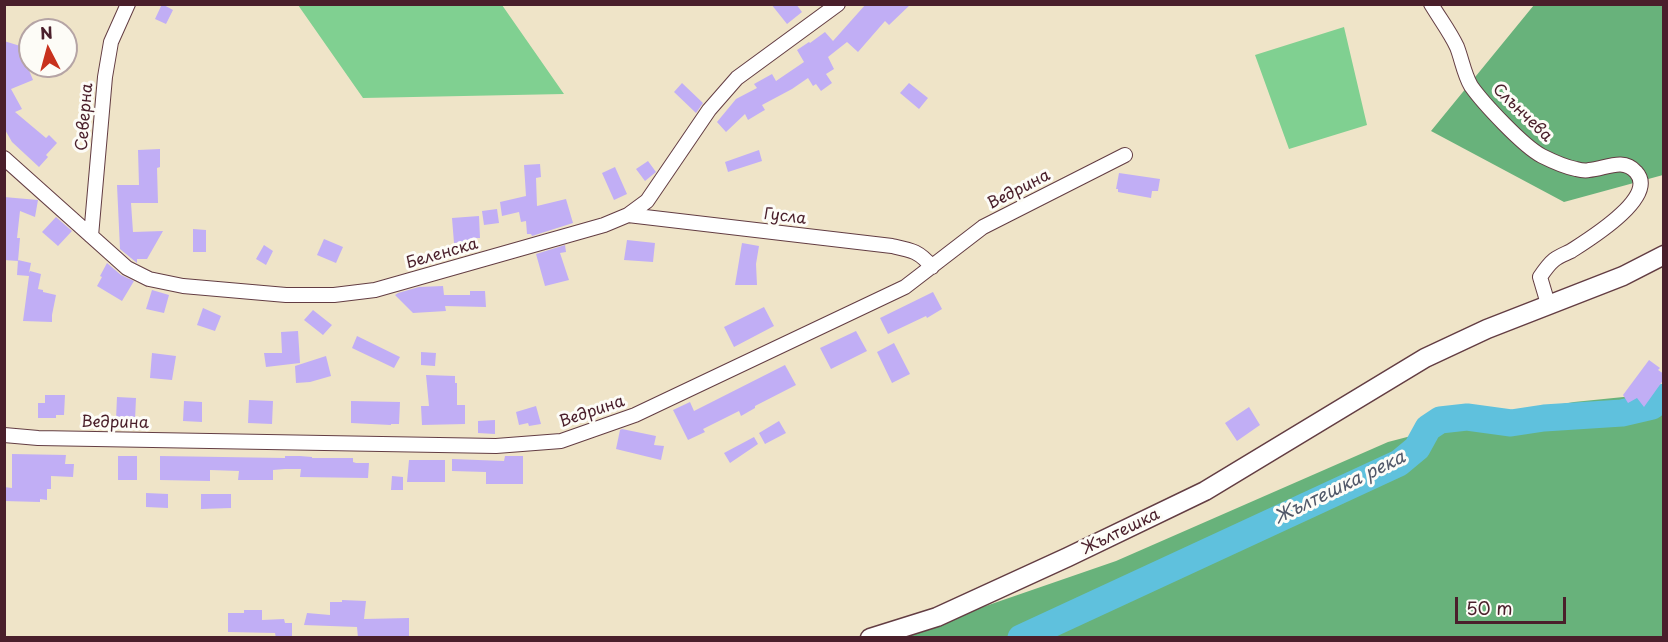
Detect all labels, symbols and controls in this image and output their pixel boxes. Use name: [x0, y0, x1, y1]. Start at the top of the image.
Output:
north arrow: [18, 18, 78, 78]
text: N: [39, 19, 54, 45]
street label: Слънчева: [1488, 80, 1556, 146]
street label: Северна: [72, 82, 98, 152]
street label: Ведрина: [984, 166, 1054, 214]
street label: Гусла: [763, 205, 807, 229]
street label: Беленска: [404, 235, 480, 273]
street label: Ведрина: [557, 392, 627, 432]
street label: Ведрина: [81, 413, 149, 433]
water label: Жълтешка река: [1271, 447, 1409, 529]
street label: Жълтешка: [1079, 505, 1163, 559]
scale bar: [1458, 585, 1569, 623]
text: 50 m: [1466, 594, 1513, 621]

